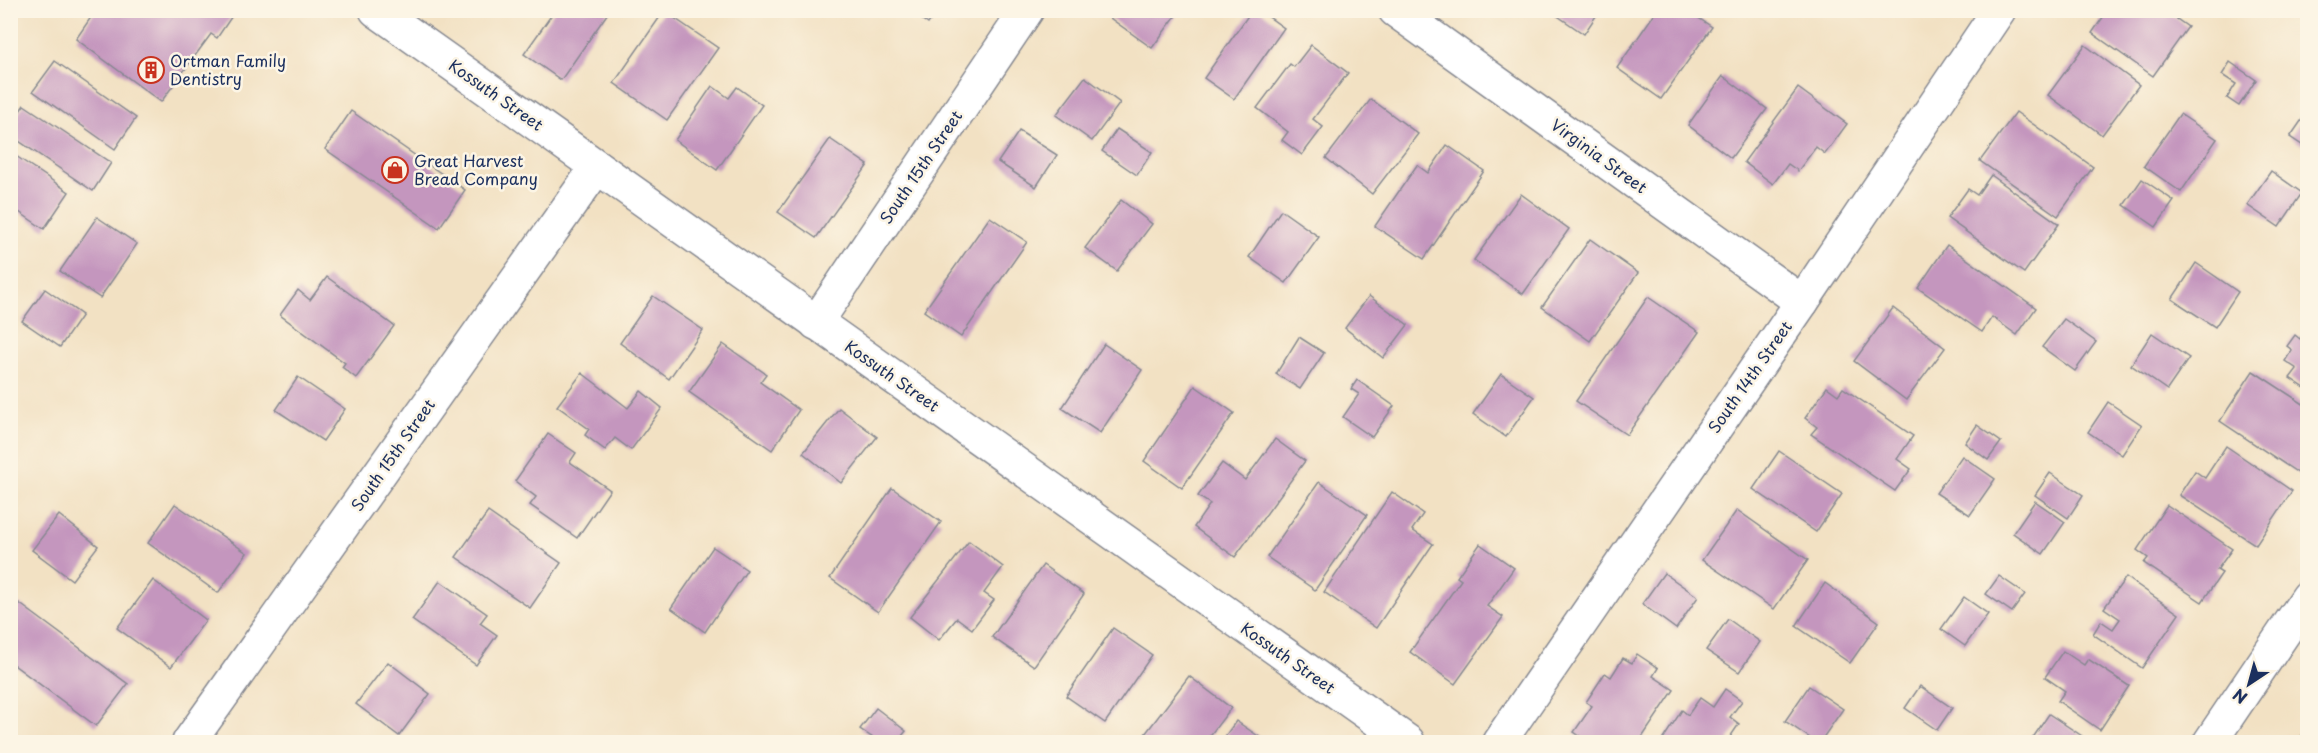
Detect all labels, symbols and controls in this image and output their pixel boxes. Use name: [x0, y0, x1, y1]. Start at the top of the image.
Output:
place label: Ortman Family Dentistry: [170, 48, 286, 90]
street label: Kossuth Street: [444, 53, 549, 136]
building icon: Ortman Family Dentistry: [136, 55, 166, 85]
street label: South 15th Street: [873, 105, 967, 228]
street label: Virginia Street: [1547, 112, 1653, 199]
place label: Great Harvest Bread Company: [414, 148, 538, 190]
shop icon: Great Harvest Bread Company: [380, 155, 410, 185]
street label: South 14th Street: [1701, 315, 1797, 437]
street label: Kossuth Street: [840, 334, 945, 417]
street label: South 15th Street: [344, 393, 440, 515]
street label: Kossuth Street: [1236, 616, 1341, 699]
north arrow: [2219, 654, 2279, 714]
text: N: [2227, 684, 2252, 710]

